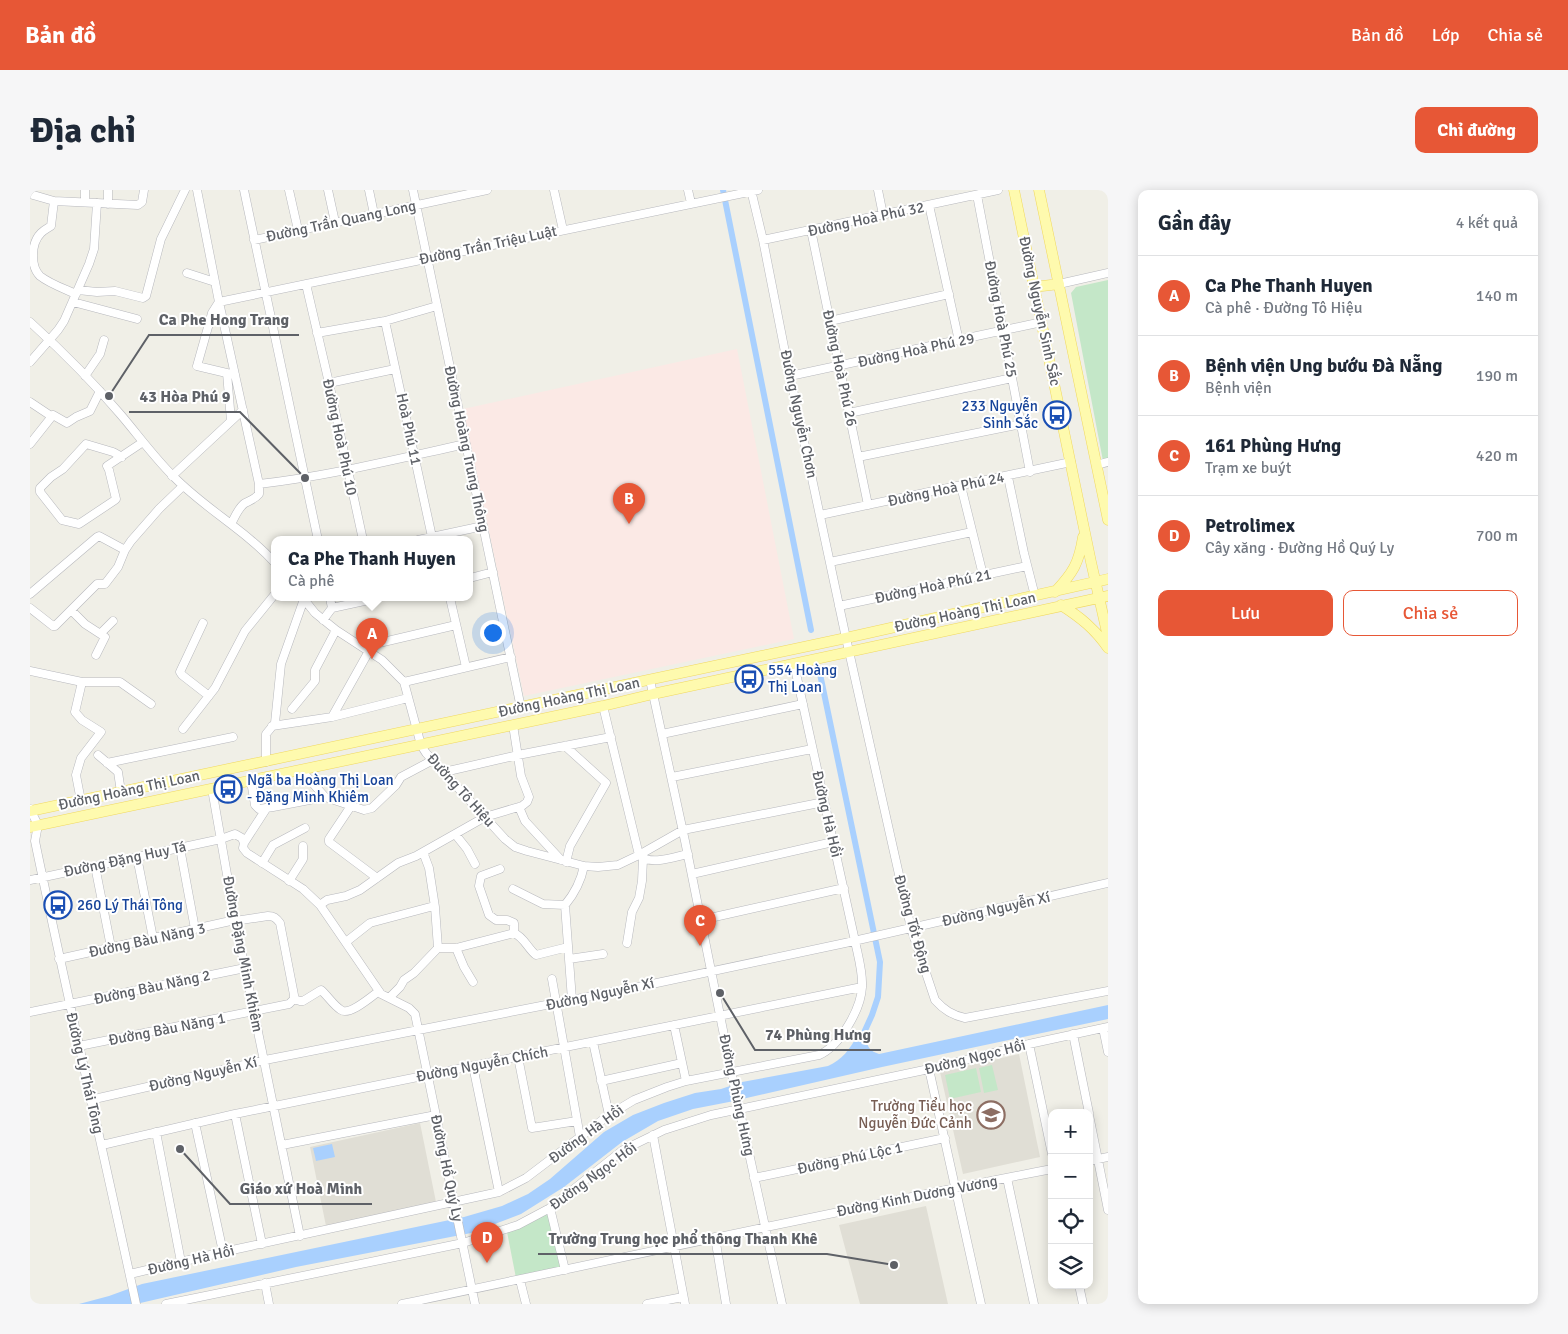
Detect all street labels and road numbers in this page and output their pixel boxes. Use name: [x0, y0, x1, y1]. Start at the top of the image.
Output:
street label: Đường Trần Quang Long: [264, 196, 418, 246]
street label: Đường Hoà Phú 32: [806, 198, 926, 240]
street label: Đường Trần Triệu Luật: [417, 222, 559, 268]
street label: Đường Nguyễn Sinh Sắc: [1015, 234, 1066, 387]
street label: Đường Hoà Phú 25: [981, 259, 1021, 379]
street label: Đường Hoà Phú 26: [819, 308, 861, 428]
street label: Đường Hoà Phú 29: [856, 329, 976, 371]
street label: Đường Nguyễn Chơn: [777, 348, 822, 480]
street label: Đường Hoàng Trung Thông: [441, 364, 493, 534]
street label: Đường Hoà Phú 10: [319, 377, 361, 497]
street label: Hoà Phú 11: [393, 391, 425, 467]
street label: Đường Hoà Phú 24: [886, 468, 1006, 510]
street label: Đường Hoà Phú 21: [873, 565, 993, 607]
street label: Đường Hoàng Thị Loan: [893, 588, 1037, 636]
street label: Đường Hoàng Thị Loan: [497, 673, 641, 721]
street label: Đường Tô Hiệu: [423, 749, 499, 831]
street label: Đường Hoàng Thị Loan: [57, 766, 201, 814]
street label: Đường Hà Hồi: [808, 769, 846, 859]
street label: Đường Đặng Huy Tá: [62, 837, 188, 881]
street label: Đường Tốt Động: [890, 873, 936, 975]
street label: Đường Đặng Minh Khiêm: [219, 874, 267, 1034]
street label: Đường Nguyễn Xí: [940, 887, 1052, 930]
street label: Đường Bàu Năng 3: [87, 919, 207, 961]
street label: Đường Bàu Năng 2: [92, 966, 212, 1008]
street label: Đường Nguyễn Xí: [544, 973, 656, 1014]
street label: Đường Bàu Năng 1: [107, 1009, 227, 1049]
street label: Đường Lý Thái Tông: [62, 1011, 108, 1135]
street label: Đường Phùng Hưng: [715, 1032, 759, 1158]
street label: Đường Ngọc Hồi: [923, 1036, 1027, 1078]
street label: Đường Nguyễn Chích: [414, 1041, 550, 1086]
street label: Đường Nguyễn Xí: [147, 1052, 259, 1095]
street label: Đường Hà Hồi: [545, 1101, 627, 1167]
street label: Đường Hồ Quý Ly: [427, 1113, 467, 1223]
street label: Đường Ngọc Hồi: [546, 1138, 640, 1214]
street label: Đường Phú Lộc 1: [796, 1138, 904, 1178]
street label: Đường Kinh Dương Vương: [835, 1172, 999, 1220]
street label: Đường Hà Hồi: [146, 1241, 236, 1279]

